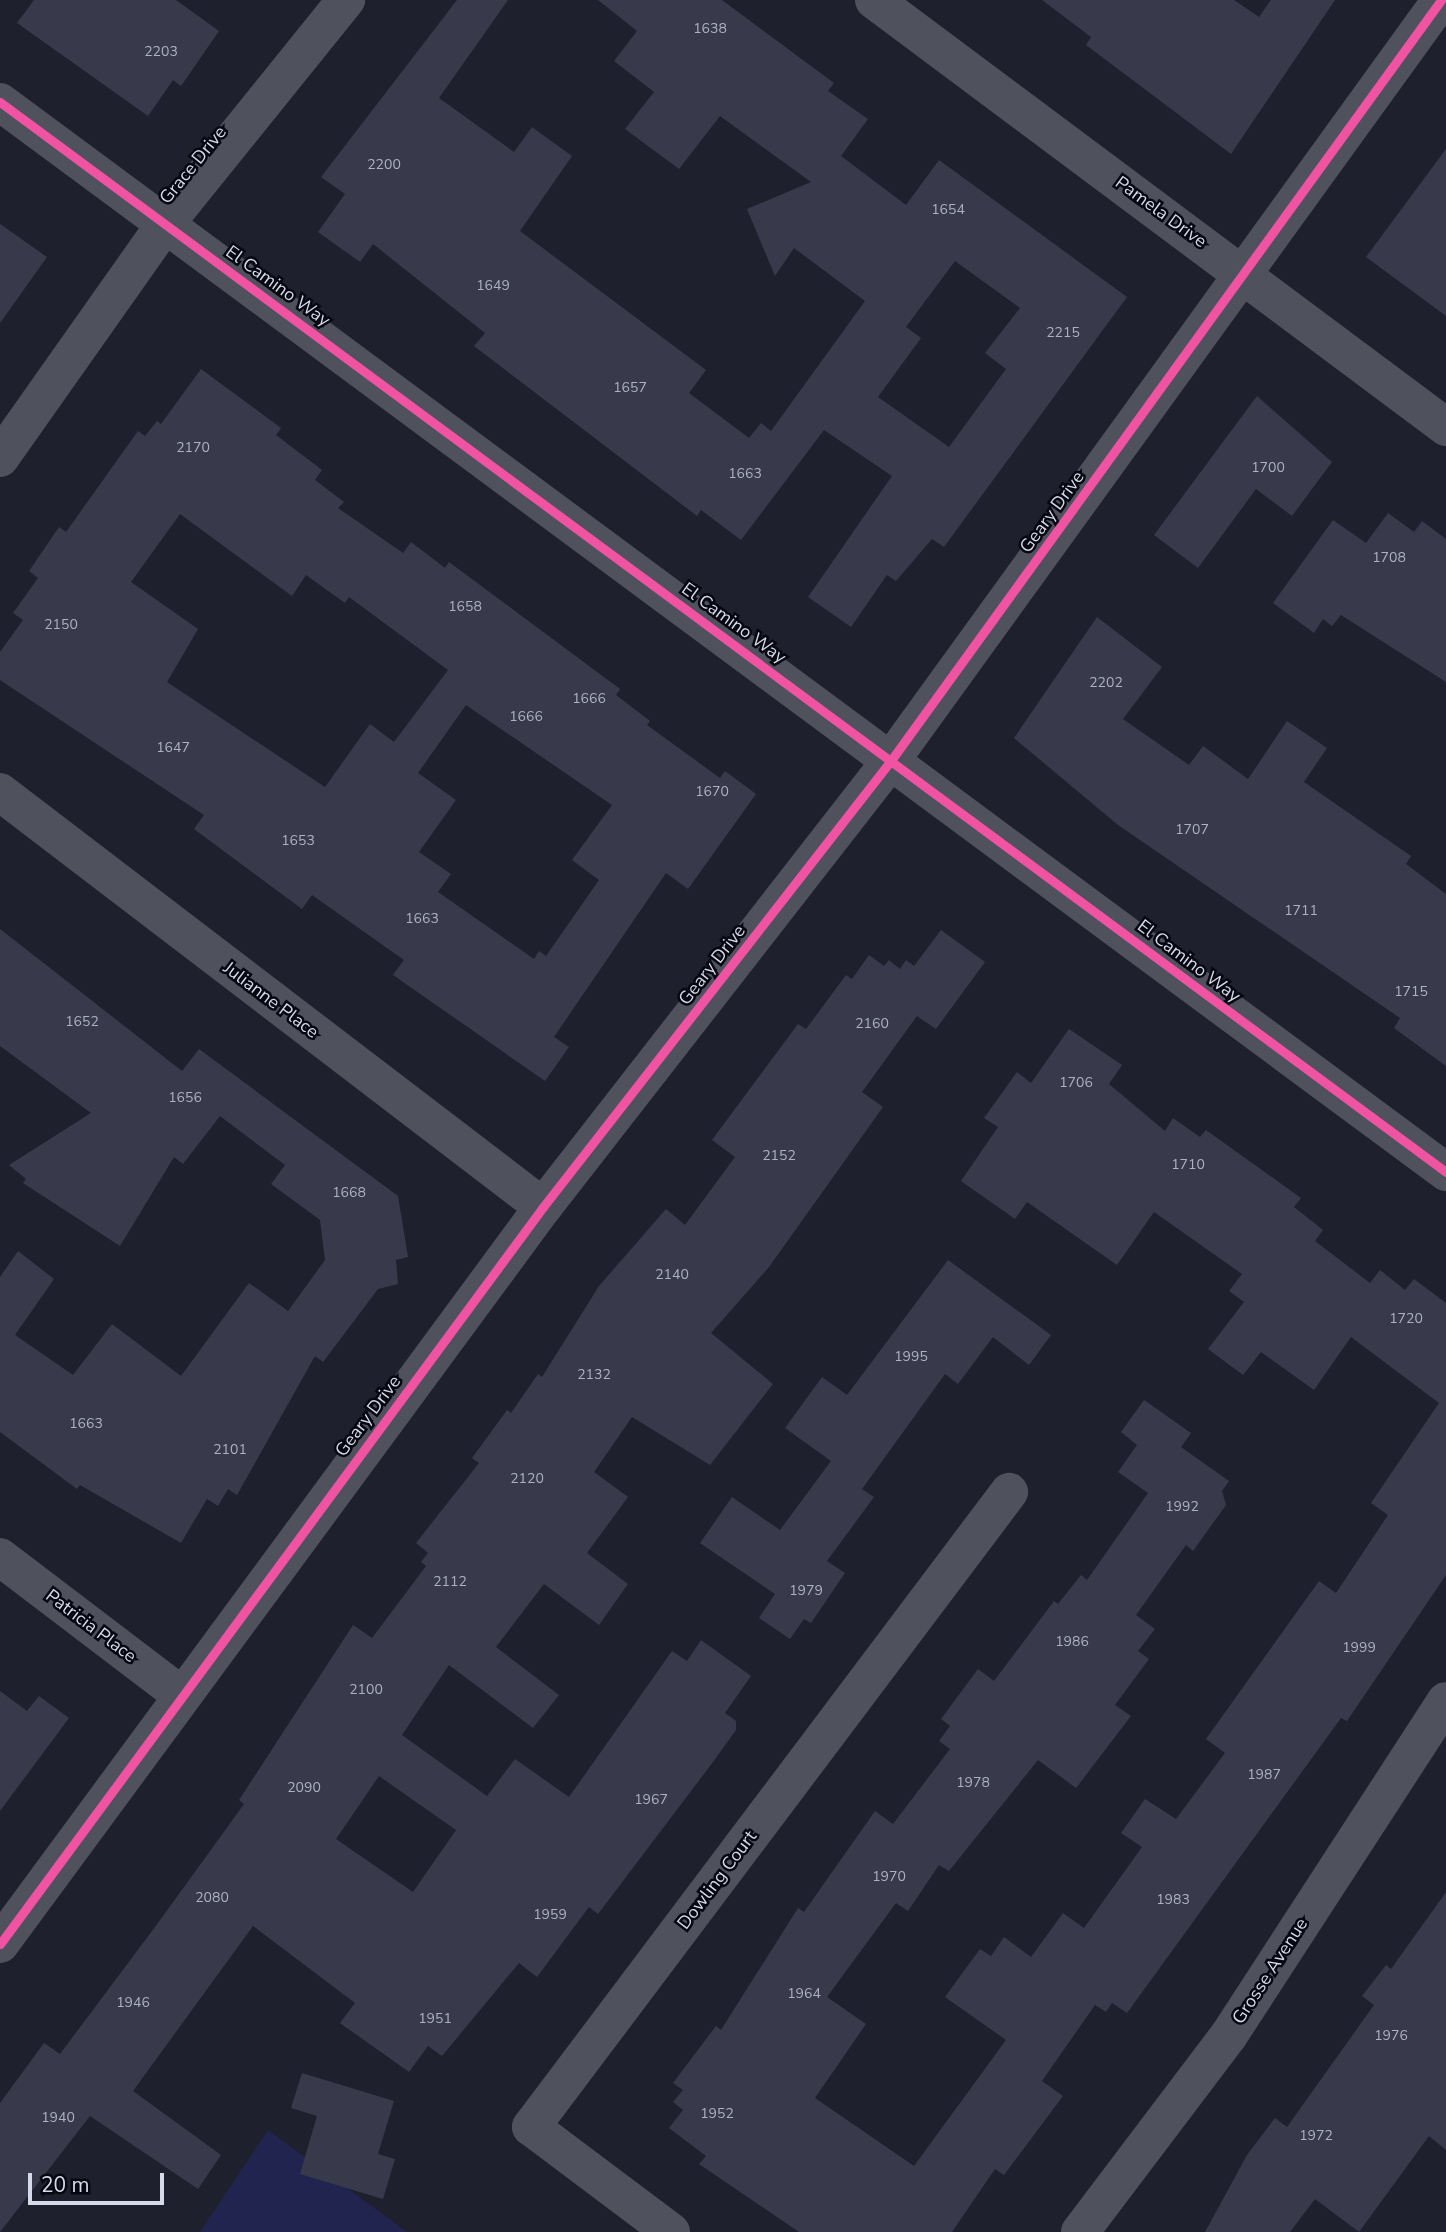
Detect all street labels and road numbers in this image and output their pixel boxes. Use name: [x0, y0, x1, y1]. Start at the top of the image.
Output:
street label: Grace Drive: [155, 122, 231, 208]
street label: Pamela Drive: [1111, 172, 1211, 252]
street label: El Camino Way: [222, 241, 334, 331]
street label: Geary Drive: [1015, 467, 1089, 557]
street label: El Camino Way: [678, 578, 790, 668]
street label: El Camino Way: [1133, 915, 1245, 1007]
street label: Geary Drive: [674, 921, 750, 1009]
street label: Julianne Place: [219, 957, 323, 1043]
street label: Geary Drive: [331, 1371, 405, 1461]
street label: Patricia Place: [41, 1585, 141, 1667]
street label: Dowling Court: [673, 1826, 761, 1934]
street label: Grosse Avenue: [1228, 1914, 1312, 2028]

